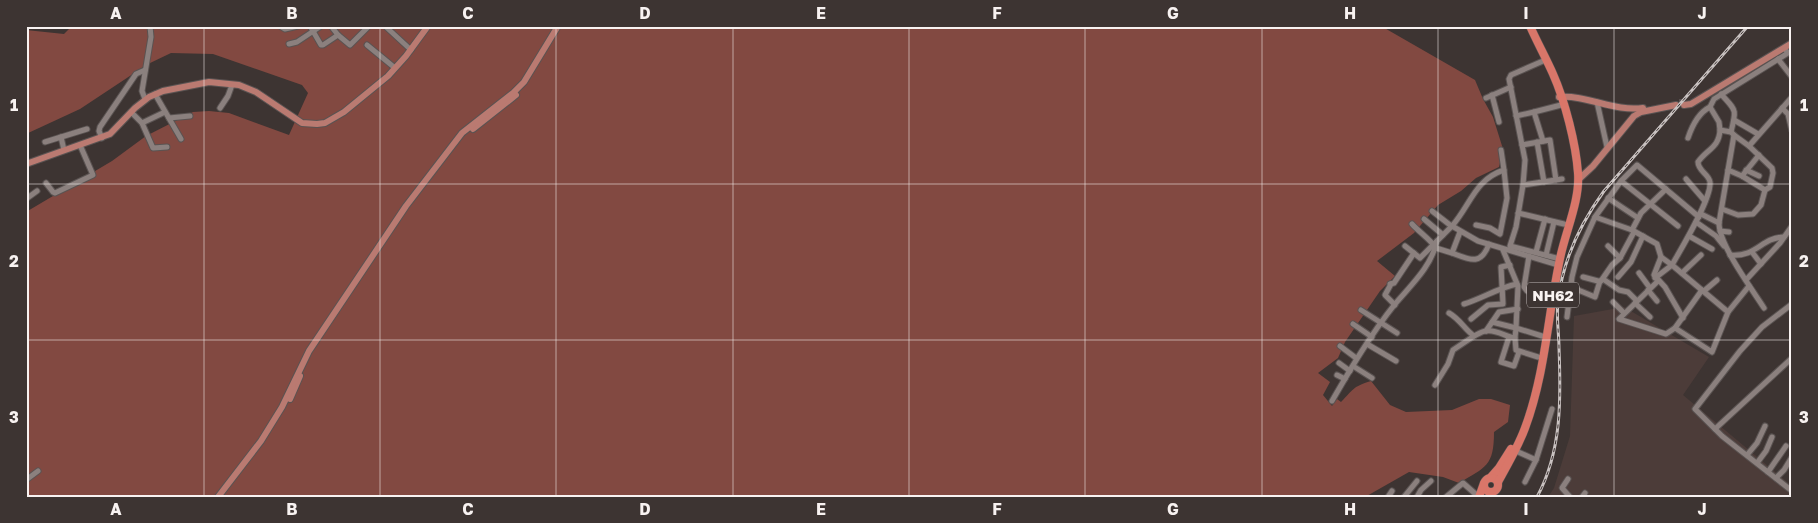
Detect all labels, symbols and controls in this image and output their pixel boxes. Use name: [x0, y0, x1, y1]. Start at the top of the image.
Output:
text: A: [110, 3, 122, 23]
text: B: [286, 3, 298, 23]
text: C: [462, 3, 474, 23]
text: D: [639, 3, 651, 23]
text: E: [816, 3, 826, 23]
text: F: [992, 3, 1002, 23]
text: G: [1167, 3, 1179, 23]
text: H: [1344, 3, 1356, 23]
text: I: [1523, 3, 1529, 23]
text: J: [1697, 3, 1707, 23]
text: 1: [10, 95, 18, 115]
text: 1: [1800, 95, 1808, 115]
text: 2: [9, 251, 19, 271]
text: 2: [1799, 251, 1809, 271]
road number: NH62: [1527, 282, 1579, 308]
text: 3: [9, 407, 19, 427]
text: 3: [1799, 407, 1809, 427]
text: A: [110, 499, 122, 519]
text: B: [286, 499, 298, 519]
text: C: [462, 499, 474, 519]
text: D: [639, 499, 651, 519]
text: E: [816, 499, 826, 519]
text: F: [992, 499, 1002, 519]
text: G: [1167, 499, 1179, 519]
text: H: [1344, 499, 1356, 519]
text: I: [1523, 499, 1529, 519]
text: J: [1697, 499, 1707, 519]

